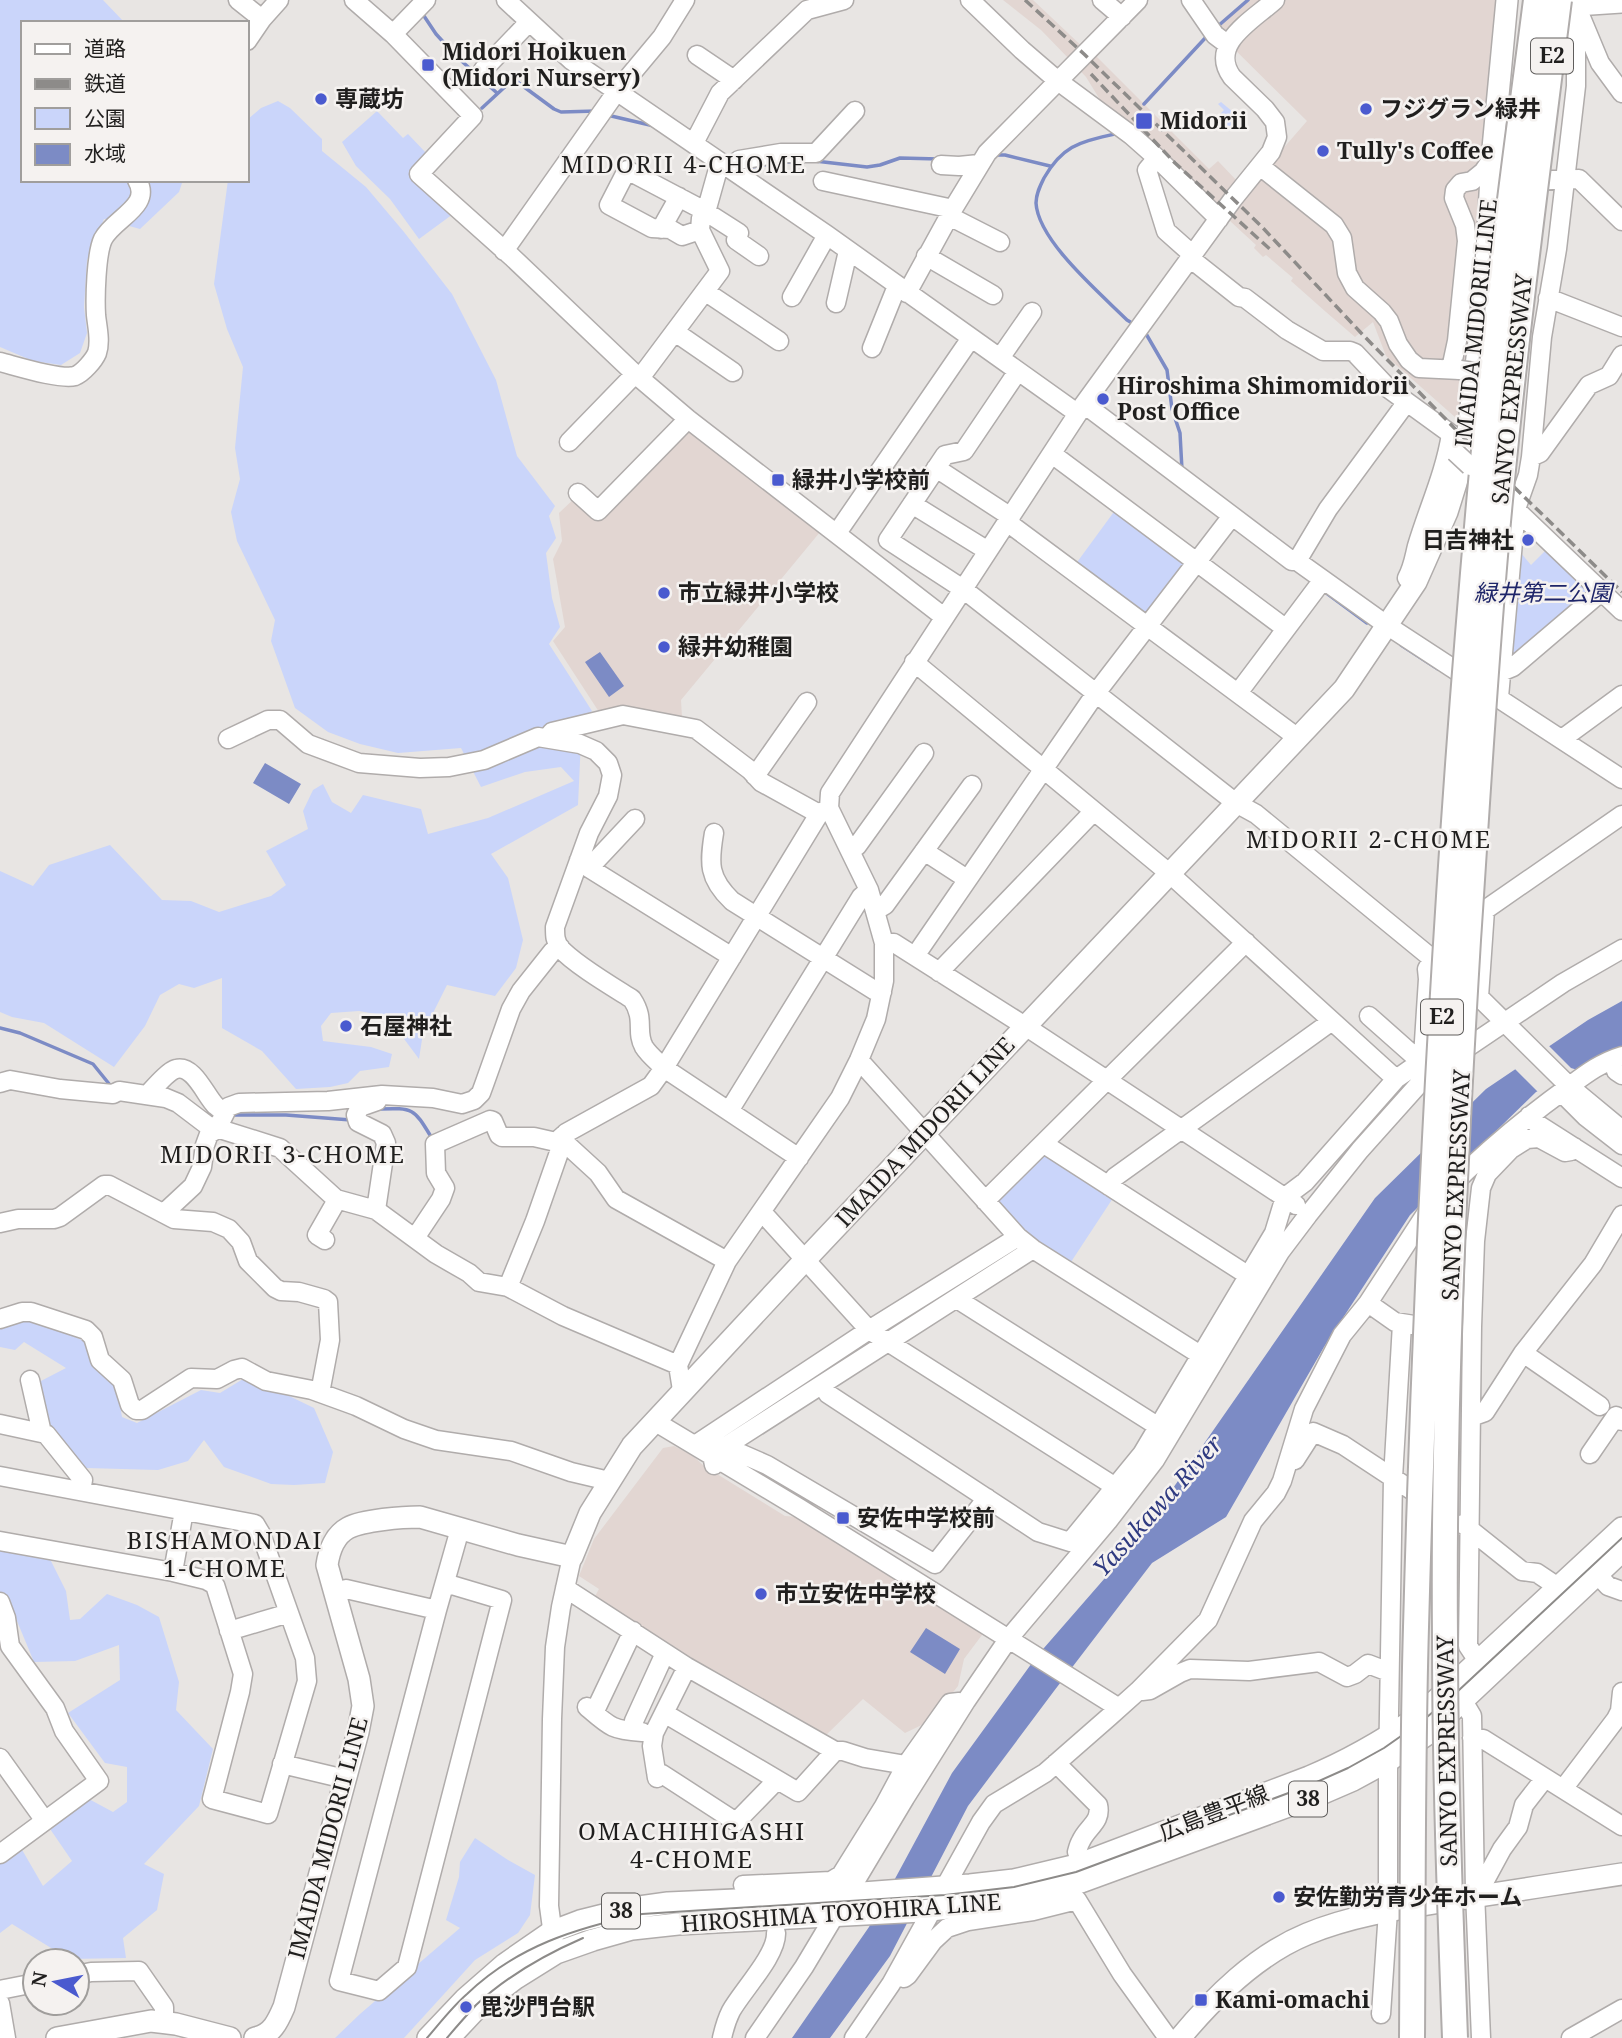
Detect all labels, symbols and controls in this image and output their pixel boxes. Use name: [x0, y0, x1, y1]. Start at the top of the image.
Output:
legend: [21, 21, 248, 182]
text: 道路: [84, 34, 126, 62]
place label: Midori Hoikuen (Midori Nursery): [442, 35, 641, 93]
road number: E2: [1531, 38, 1573, 74]
marker: Midori Hoikuen (Midori Nursery): [420, 57, 436, 73]
text: 鉄道: [84, 69, 126, 97]
place label: 専蔵坊: [335, 82, 404, 114]
marker: 専蔵坊: [313, 91, 329, 107]
place label: フジグラン緑井: [1380, 92, 1541, 124]
marker: フジグラン緑井: [1358, 101, 1374, 117]
text: 公園: [84, 104, 126, 132]
place label: Midorii: [1160, 104, 1247, 136]
marker: Midorii: [1134, 111, 1154, 131]
place label: Tully's Coffee: [1337, 134, 1494, 166]
text: 水域: [84, 139, 126, 167]
marker: Tully's Coffee: [1315, 143, 1331, 159]
district label: MIDORII 4-CHOME: [561, 147, 807, 180]
street label: IMAIDA MIDORII LINE: [1446, 197, 1504, 449]
street label: SANYO EXPRESSWAY: [1483, 272, 1539, 506]
place label: Hiroshima Shimomidorii Post Office: [1117, 369, 1409, 427]
marker: Hiroshima Shimomidorii Post Office: [1095, 391, 1111, 407]
place label: 緑井小学校前: [792, 463, 930, 495]
marker: 緑井小学校前: [770, 472, 786, 488]
place label: 日吉神社: [1422, 523, 1514, 555]
marker: 日吉神社: [1520, 532, 1536, 548]
place label: 市立緑井小学校: [678, 576, 839, 608]
park label: 緑井第二公園: [1474, 576, 1615, 608]
marker: 市立緑井小学校: [656, 585, 672, 601]
place label: 緑井幼稚園: [678, 630, 793, 662]
marker: 緑井幼稚園: [656, 639, 672, 655]
district label: MIDORII 2-CHOME: [1246, 822, 1492, 855]
road number: E2: [1421, 1000, 1463, 1034]
place label: 石屋神社: [360, 1009, 452, 1041]
marker: 石屋神社: [338, 1018, 354, 1034]
street label: IMAIDA MIDORII LINE: [827, 1029, 1021, 1233]
street label: SANYO EXPRESSWAY: [1433, 1068, 1477, 1301]
district label: MIDORII 3-CHOME: [160, 1137, 406, 1170]
water label: Yasukawa River: [1085, 1427, 1230, 1583]
place label: 安佐中学校前: [857, 1501, 995, 1533]
marker: 安佐中学校前: [835, 1510, 851, 1526]
district label: BISHAMONDAI 1-CHOME: [127, 1523, 323, 1584]
place label: 市立安佐中学校: [775, 1577, 936, 1609]
marker: 市立安佐中学校: [753, 1586, 769, 1602]
street label: SANYO EXPRESSWAY: [1428, 1634, 1464, 1867]
street label: IMAIDA MIDORII LINE: [279, 1713, 375, 1962]
street label: 広島豊平線: [1154, 1777, 1273, 1848]
road number: 38: [1289, 1782, 1327, 1816]
district label: OMACHIHIGASHI 4-CHOME: [578, 1814, 806, 1875]
place label: 安佐勤労青少年ホーム: [1293, 1880, 1522, 1912]
street label: HIROSHIMA TOYOHIRA LINE: [680, 1885, 1002, 1939]
marker: 安佐勤労青少年ホーム: [1271, 1889, 1287, 1905]
road number: 38: [602, 1894, 640, 1928]
north arrow: [21, 1947, 91, 2017]
text: N: [25, 1969, 53, 1989]
place label: Kami-omachi: [1215, 1983, 1370, 2015]
place label: 毘沙門台駅: [480, 1990, 595, 2022]
marker: Kami-omachi: [1193, 1992, 1209, 2008]
marker: 毘沙門台駅: [458, 1999, 474, 2015]

